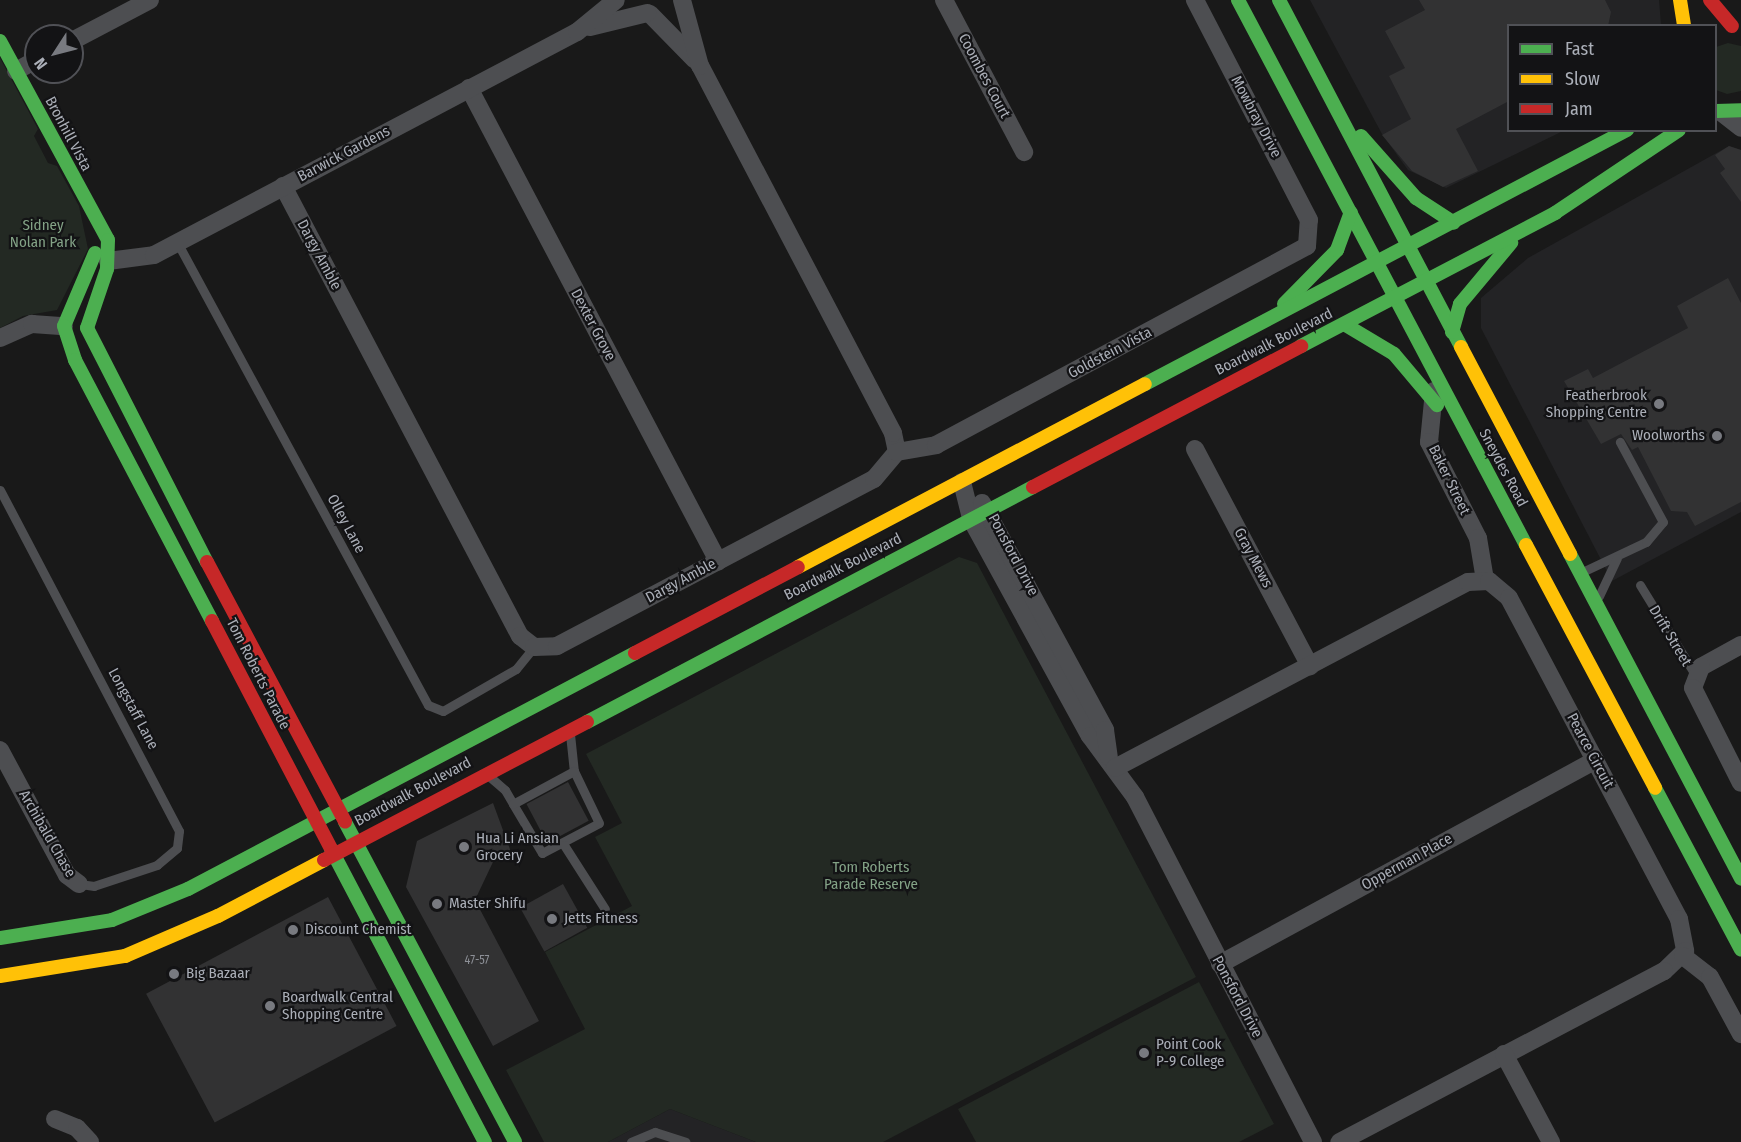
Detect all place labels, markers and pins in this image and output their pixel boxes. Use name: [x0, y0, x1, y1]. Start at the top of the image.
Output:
place label: Featherbrook Shopping Centre: [1546, 386, 1647, 421]
marker: Featherbrook Shopping Centre: [1652, 397, 1666, 411]
place label: Woolworths: [1632, 427, 1705, 445]
marker: Woolworths: [1710, 429, 1724, 443]
place label: Hua Li Ansian Grocery: [476, 829, 559, 864]
marker: Hua Li Ansian Grocery: [457, 840, 471, 854]
place label: Master Shifu: [449, 895, 526, 913]
marker: Master Shifu: [430, 897, 444, 911]
place label: Jetts Fitness: [564, 910, 638, 928]
marker: Jetts Fitness: [545, 912, 559, 926]
place label: Discount Chemist: [305, 921, 412, 939]
marker: Discount Chemist: [286, 923, 300, 937]
place label: Big Bazaar: [186, 965, 250, 983]
marker: Big Bazaar: [167, 967, 181, 981]
place label: Boardwalk Central Shopping Centre: [282, 988, 393, 1023]
marker: Boardwalk Central Shopping Centre: [263, 999, 277, 1013]
place label: Point Cook P-9 College: [1156, 1035, 1225, 1070]
marker: Point Cook P-9 College: [1137, 1046, 1151, 1060]

